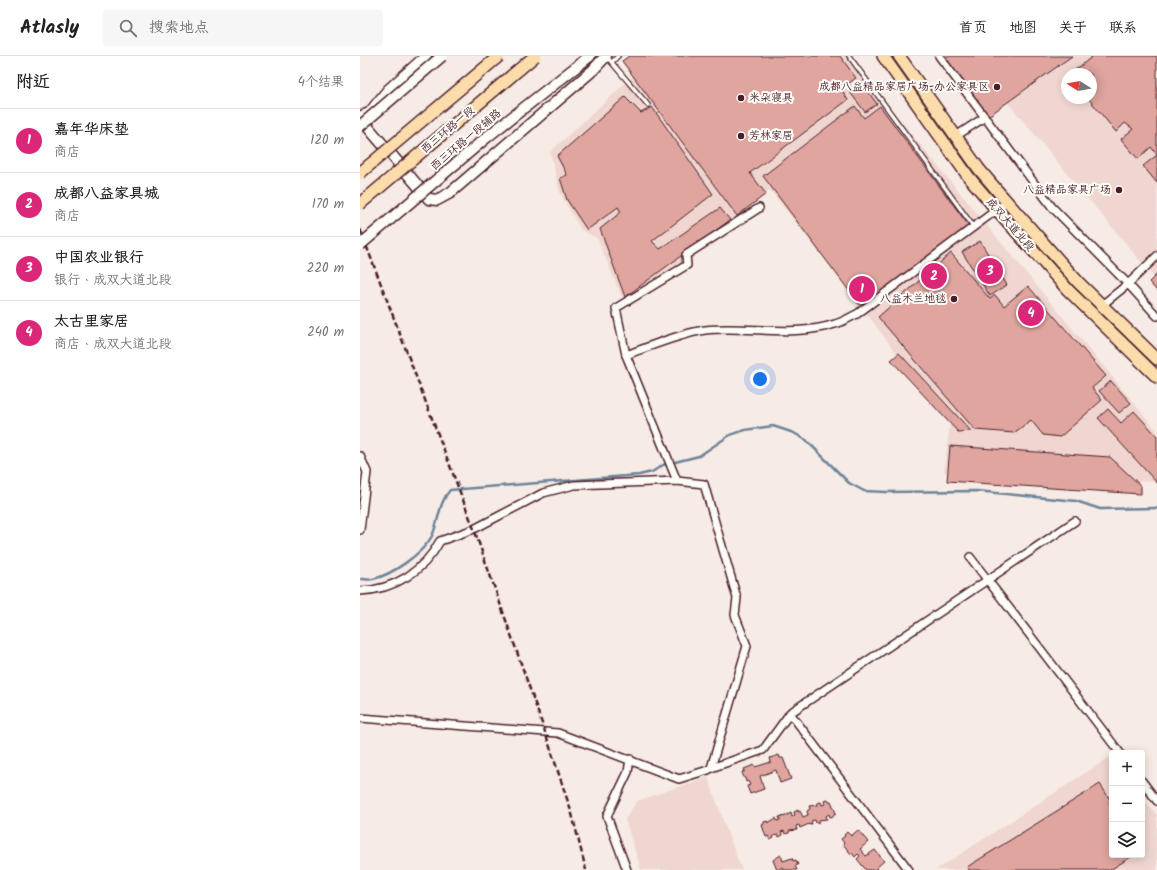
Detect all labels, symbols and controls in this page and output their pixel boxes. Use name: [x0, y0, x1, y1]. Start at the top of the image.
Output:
search box: [103, 10, 383, 46]
text: Atlasly: [20, 13, 79, 43]
text: 搜索地点: [149, 16, 209, 40]
icon: search: [117, 17, 139, 39]
text: 首页: [959, 17, 987, 39]
text: 地图: [1009, 17, 1037, 39]
text: 关于: [1059, 17, 1087, 39]
text: 联系: [1109, 17, 1137, 39]
north arrow: [1061, 68, 1097, 104]
text: 附近: [16, 69, 50, 96]
text: 4个结果: [298, 72, 344, 93]
place label: 成都八益精品家居广场-办公家具区: [819, 78, 989, 96]
marker: 成都八益精品家居广场-办公家具区: [992, 82, 1002, 92]
place label: 米朵寝具: [749, 89, 793, 107]
marker: 米朵寝具: [736, 93, 746, 103]
street label: 西三环路一段: [417, 102, 479, 158]
street label: 西三环路一段辅路: [427, 105, 505, 175]
text: 嘉年华床垫: [54, 118, 129, 142]
place label: 芳林家居: [749, 127, 793, 145]
text: 1: [27, 130, 31, 151]
text: 120 m: [310, 130, 344, 151]
marker: 芳林家居: [736, 131, 746, 141]
text: 商店: [54, 142, 80, 163]
place label: 八益精品家具广场: [1023, 181, 1111, 199]
text: 成都八益家具城: [54, 182, 159, 206]
marker: 八益精品家具广场: [1114, 185, 1124, 195]
text: 2: [25, 194, 33, 215]
text: 170 m: [312, 194, 344, 215]
street label: 成双大道北段: [982, 194, 1038, 256]
text: 商店: [54, 206, 80, 227]
text: 中国农业银行: [54, 246, 144, 270]
pin: 3: [977, 256, 1003, 286]
text: 3: [25, 258, 33, 279]
text: 220 m: [307, 258, 344, 279]
pin: 2: [921, 261, 947, 291]
text: 银行 · 成双大道北段: [54, 270, 172, 291]
pin: 1: [849, 274, 875, 304]
place label: 八益木兰地毯: [880, 290, 946, 308]
marker: 八益木兰地毯: [949, 294, 959, 304]
pin: 4: [1018, 298, 1044, 328]
text: 太古里家居: [54, 310, 129, 334]
text: 4: [25, 322, 33, 343]
text: 240 m: [307, 322, 344, 343]
text: 商店 · 成双大道北段: [54, 334, 172, 355]
your location: [750, 369, 770, 389]
map controls: [1109, 750, 1145, 858]
button: +: [1109, 750, 1145, 786]
button: −: [1109, 786, 1145, 822]
button: layers: [1109, 822, 1145, 858]

